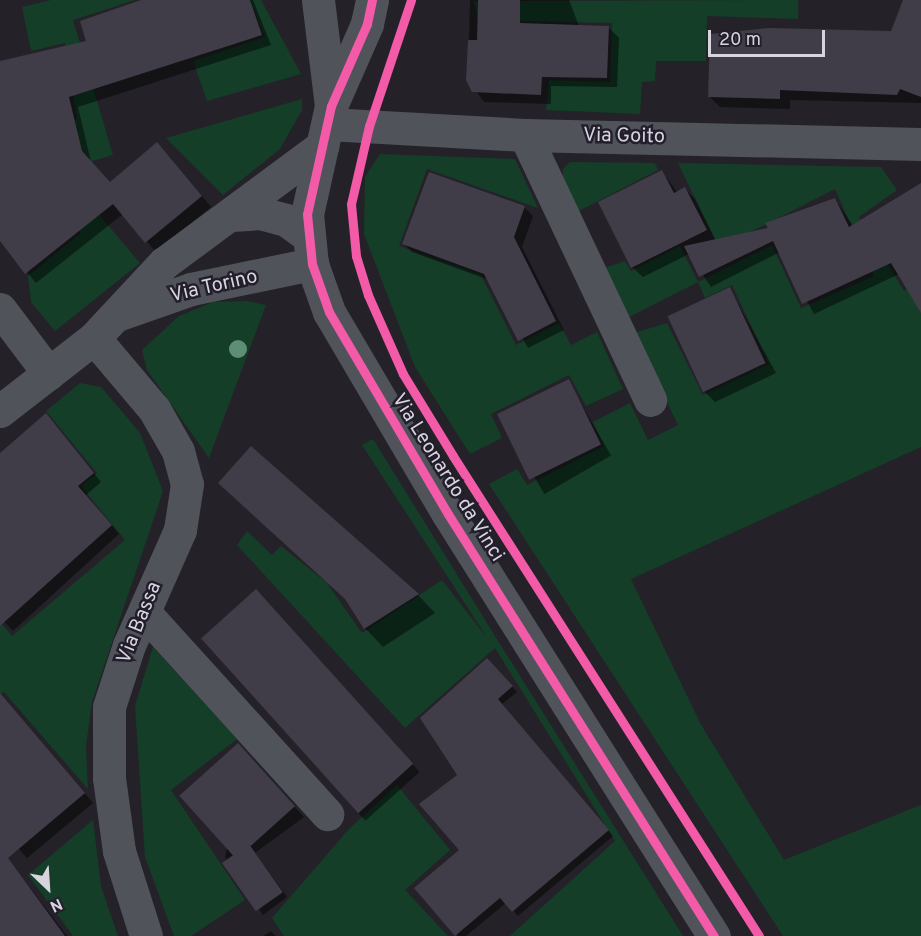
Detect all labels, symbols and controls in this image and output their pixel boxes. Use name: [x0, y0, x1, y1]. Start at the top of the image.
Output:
scale bar: [711, 18, 828, 56]
text: 20 m: [719, 29, 761, 52]
street label: Via Goito: [583, 124, 665, 150]
street label: Via Torino: [168, 265, 260, 309]
street label: Via Leonardo da Vinci: [385, 389, 509, 567]
street label: Via Bassa: [113, 579, 167, 667]
north arrow: [18, 858, 78, 918]
text: N: [46, 893, 65, 916]

